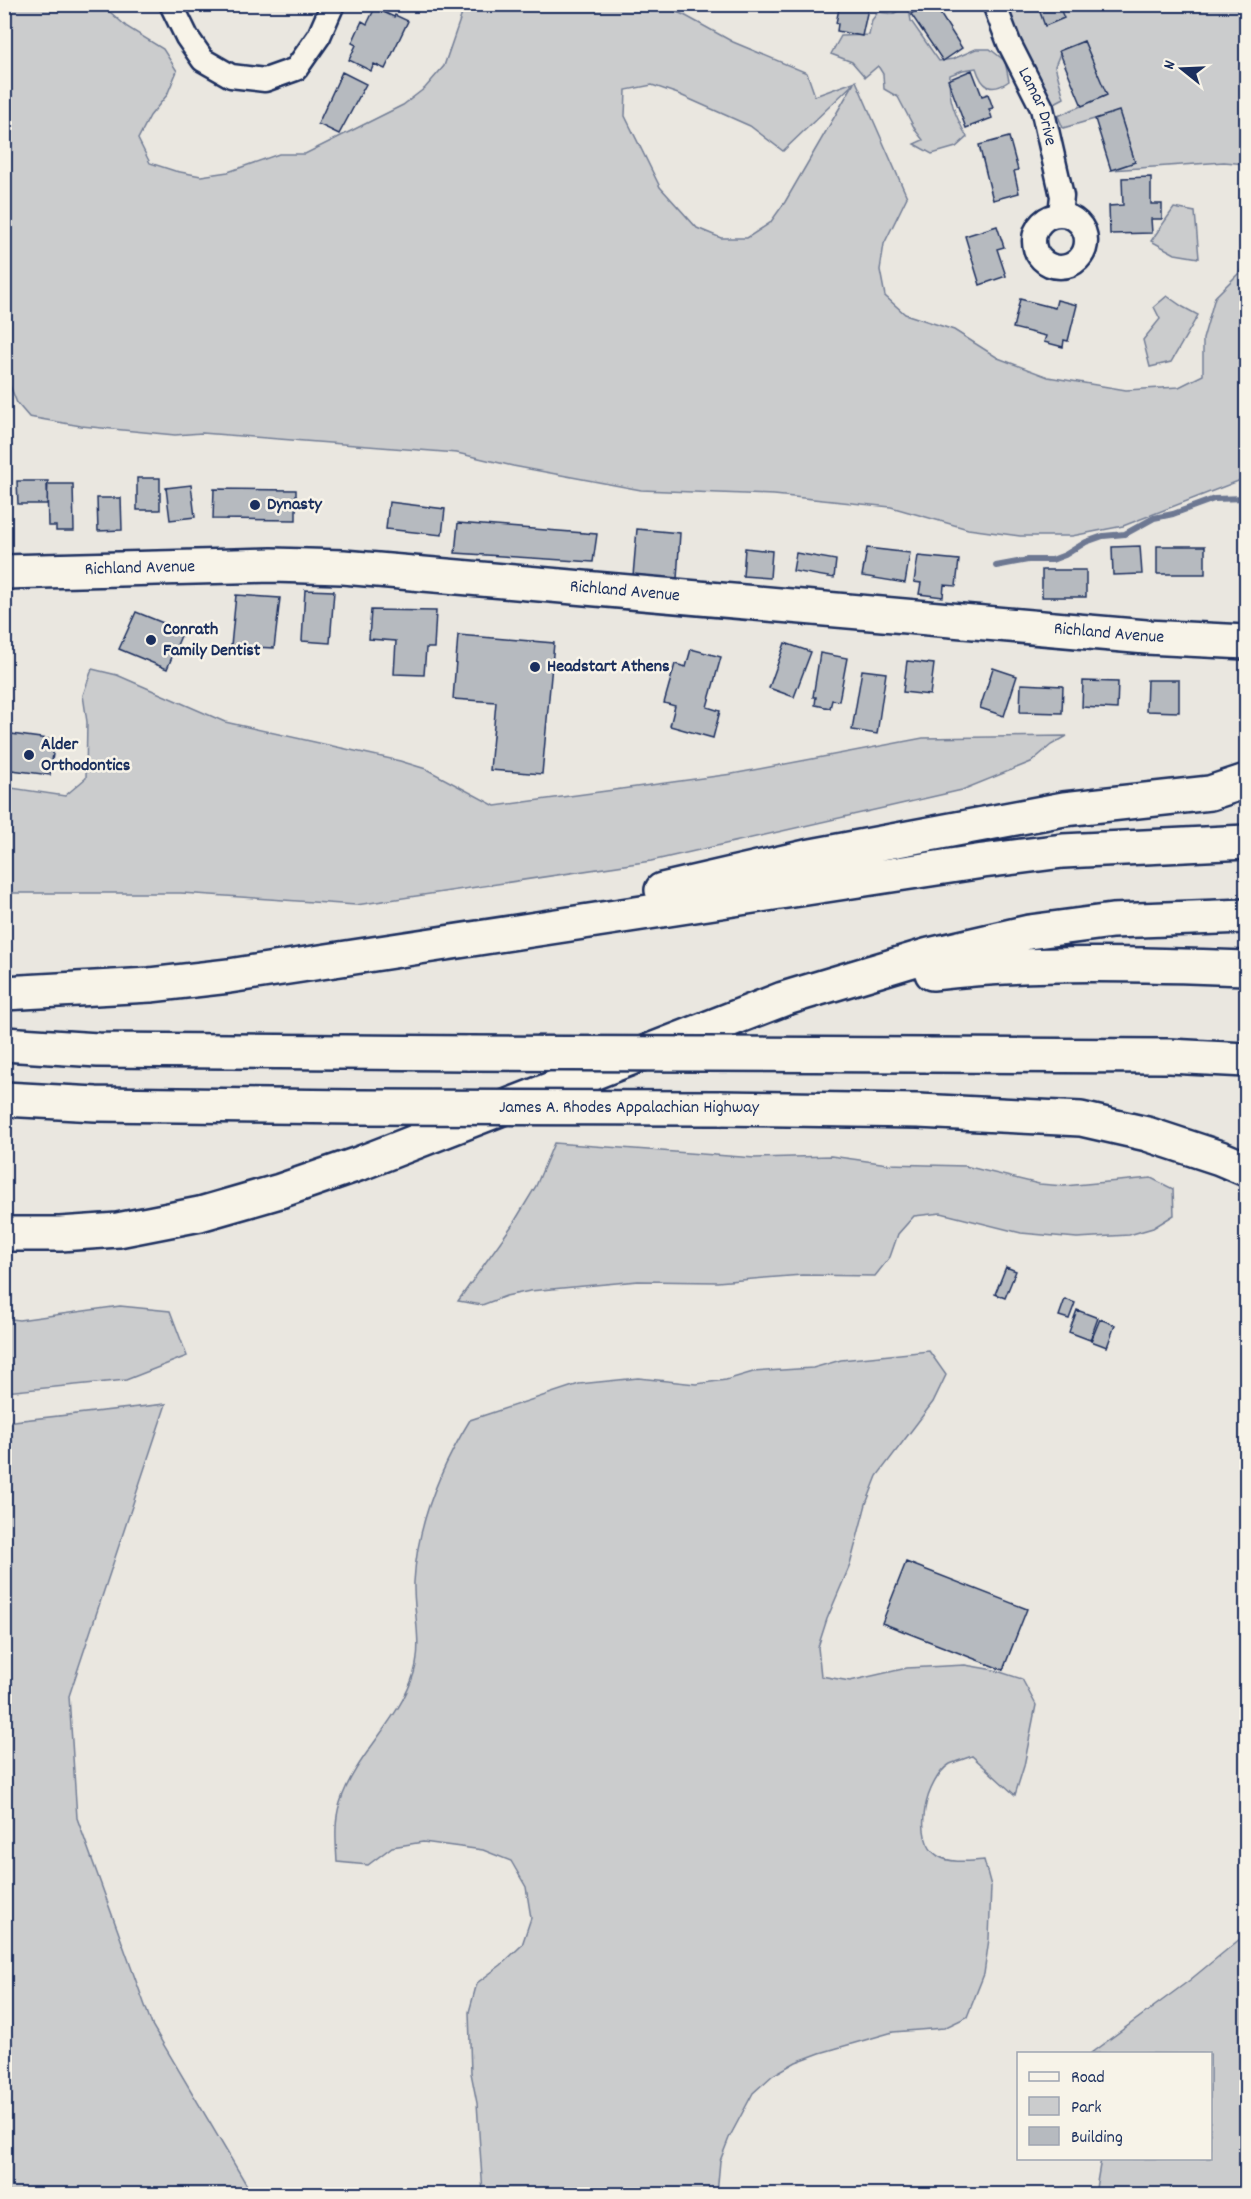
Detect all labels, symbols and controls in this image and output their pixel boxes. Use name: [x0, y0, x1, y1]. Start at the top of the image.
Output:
north arrow: [1152, 39, 1212, 99]
text: N: [1158, 58, 1182, 72]
street label: Lamar Drive: [1011, 63, 1063, 148]
place label: Dynasty: [267, 493, 323, 518]
marker: Dynasty: [248, 498, 262, 512]
street label: Richland Avenue: [84, 555, 196, 582]
street label: Richland Avenue: [569, 574, 681, 609]
street label: Richland Avenue: [1053, 617, 1165, 650]
place label: Conrath Family Dentist: [163, 618, 261, 664]
marker: Conrath Family Dentist: [144, 633, 158, 647]
place label: Headstart Athens: [547, 655, 670, 680]
marker: Headstart Athens: [528, 660, 542, 674]
place label: Alder Orthodontics: [41, 733, 131, 779]
marker: Alder Orthodontics: [22, 748, 36, 762]
street label: James A. Rhodes Appalachian Highway: [499, 1096, 760, 1121]
legend: [1017, 2052, 1212, 2160]
text: Road: [1071, 2066, 1105, 2091]
text: Park: [1071, 2096, 1102, 2121]
text: Building: [1071, 2126, 1123, 2151]

